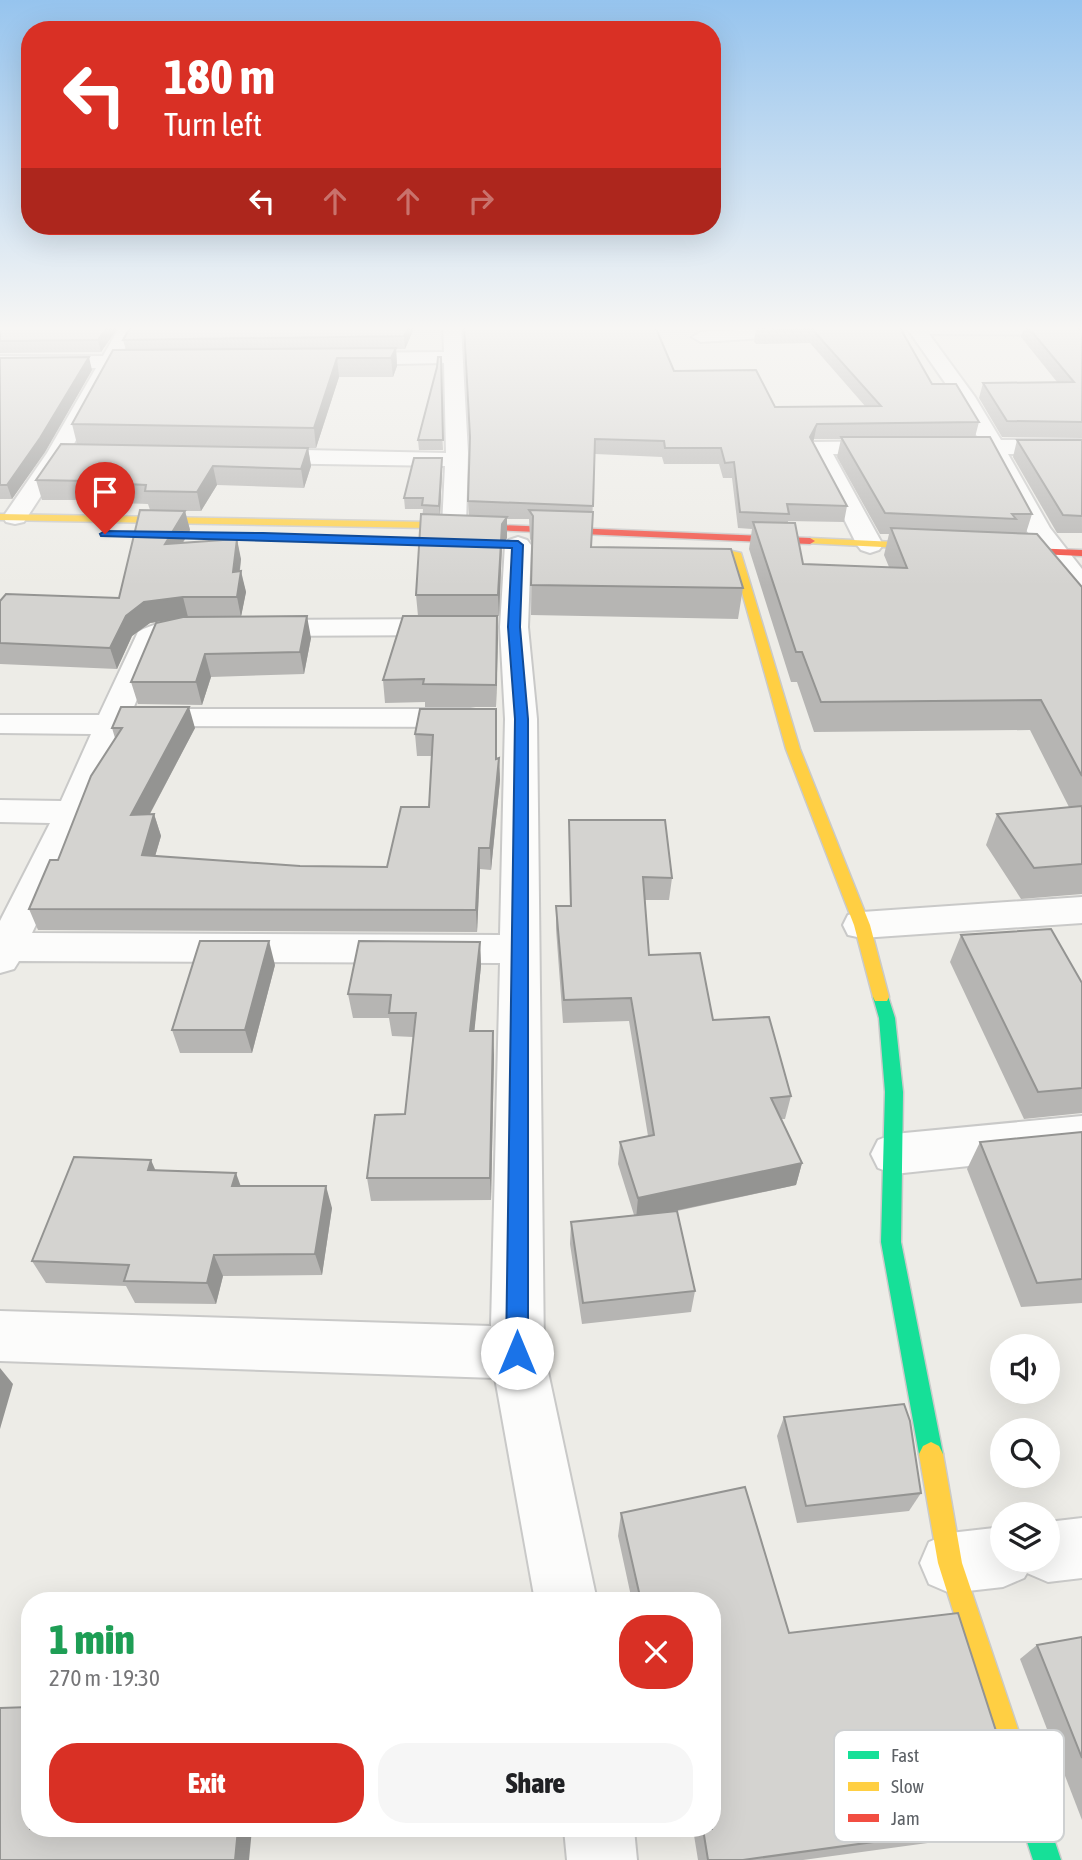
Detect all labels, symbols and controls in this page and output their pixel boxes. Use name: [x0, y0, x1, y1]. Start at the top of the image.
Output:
text: 180 m: [164, 48, 275, 104]
icon: left: [49, 49, 140, 140]
text: Turn left: [164, 106, 262, 143]
icon: left: [243, 182, 281, 220]
icon: ahead: [316, 182, 354, 220]
icon: ahead: [389, 182, 427, 220]
icon: right: [462, 182, 500, 220]
pin: [75, 462, 135, 534]
icon: arrive: [86, 473, 124, 511]
position arrow: [480, 1316, 554, 1390]
map controls: [990, 1334, 1060, 1572]
button: sound: [990, 1334, 1060, 1404]
button: search: [990, 1418, 1060, 1488]
button: layers: [990, 1502, 1060, 1572]
text: 1 min: [49, 1615, 135, 1663]
button: close: [619, 1615, 693, 1689]
text: 270 m · 19:30: [49, 1665, 160, 1691]
legend: [834, 1730, 1064, 1842]
button: Exit: [49, 1743, 364, 1823]
button: Share: [378, 1743, 693, 1823]
text: Fast: [891, 1744, 919, 1766]
text: Slow: [891, 1775, 925, 1797]
text: Jam: [891, 1807, 920, 1829]

